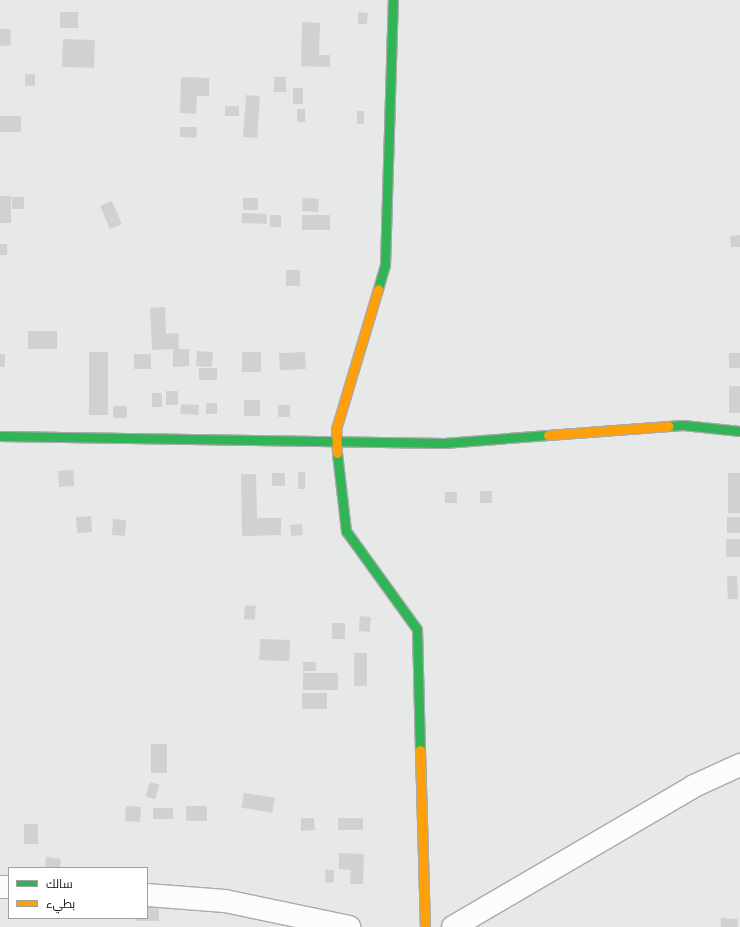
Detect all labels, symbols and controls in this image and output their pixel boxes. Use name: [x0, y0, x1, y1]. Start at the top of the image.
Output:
legend: [8, 867, 148, 919]
text: سالك: [46, 877, 73, 891]
text: بطيء: [46, 897, 75, 911]

